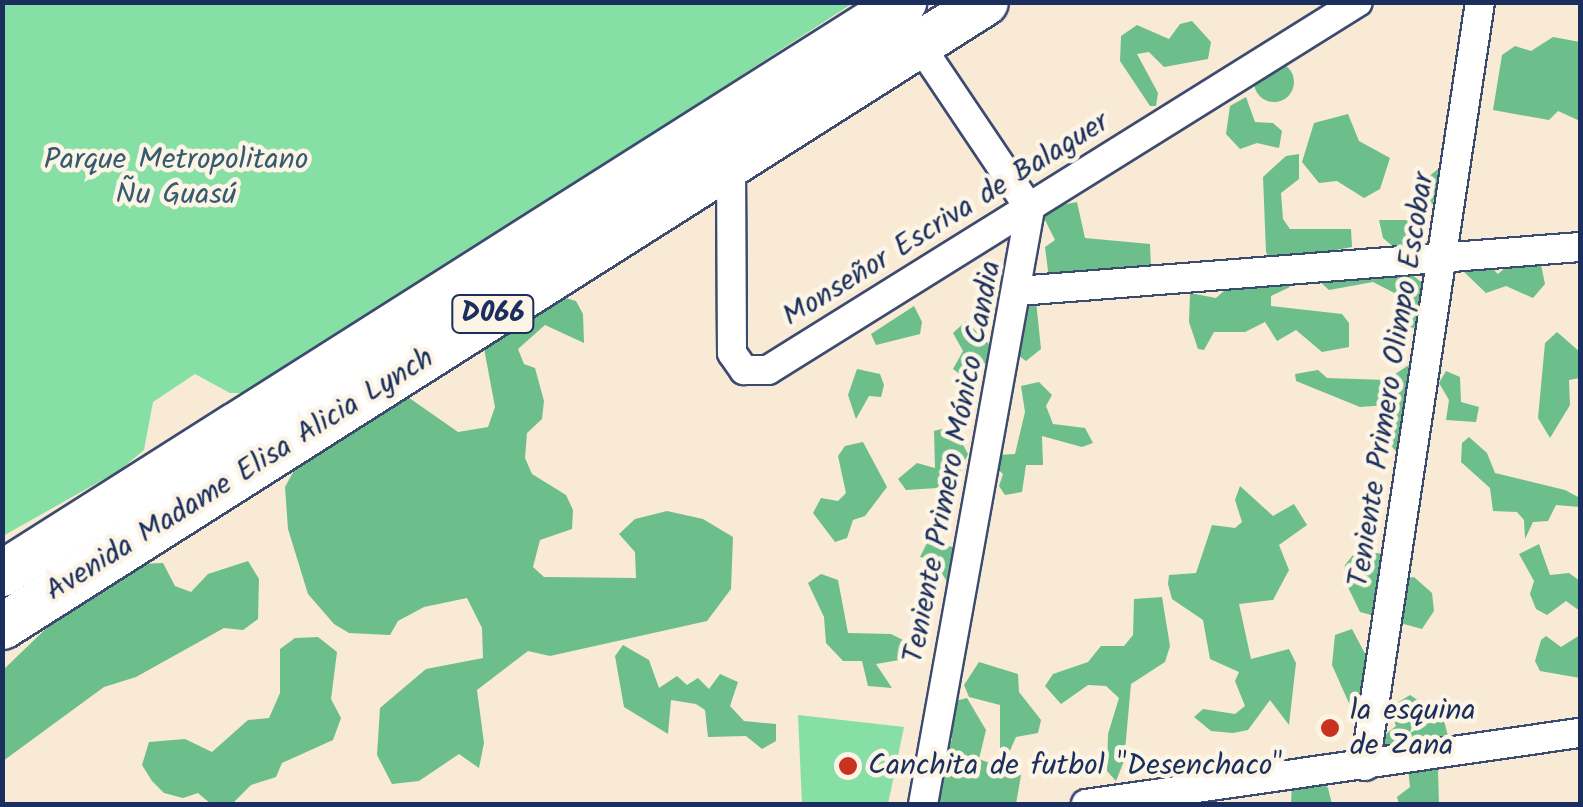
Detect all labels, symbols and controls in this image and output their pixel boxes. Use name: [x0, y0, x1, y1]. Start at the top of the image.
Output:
street label: Monseñor Escriva de Balaguer: [776, 105, 1116, 335]
park label: Parque Metropolitano Ñu Guasú: [44, 142, 308, 212]
street label: Teniente Primero Olimpo Escobar: [1341, 170, 1443, 590]
street label: Teniente Primero Mónico Candia: [896, 258, 1010, 666]
road number: D066: [450, 291, 536, 337]
street label: Avenida Madame Elisa Alicia Lynch: [39, 340, 441, 610]
place label: la esquina de Zana: [1350, 693, 1476, 764]
marker: la esquina de Zana: [1319, 717, 1341, 739]
place label: Canchita de futbol "Desenchaco": [868, 748, 1282, 784]
marker: Canchita de futbol "Desenchaco": [837, 755, 859, 777]

